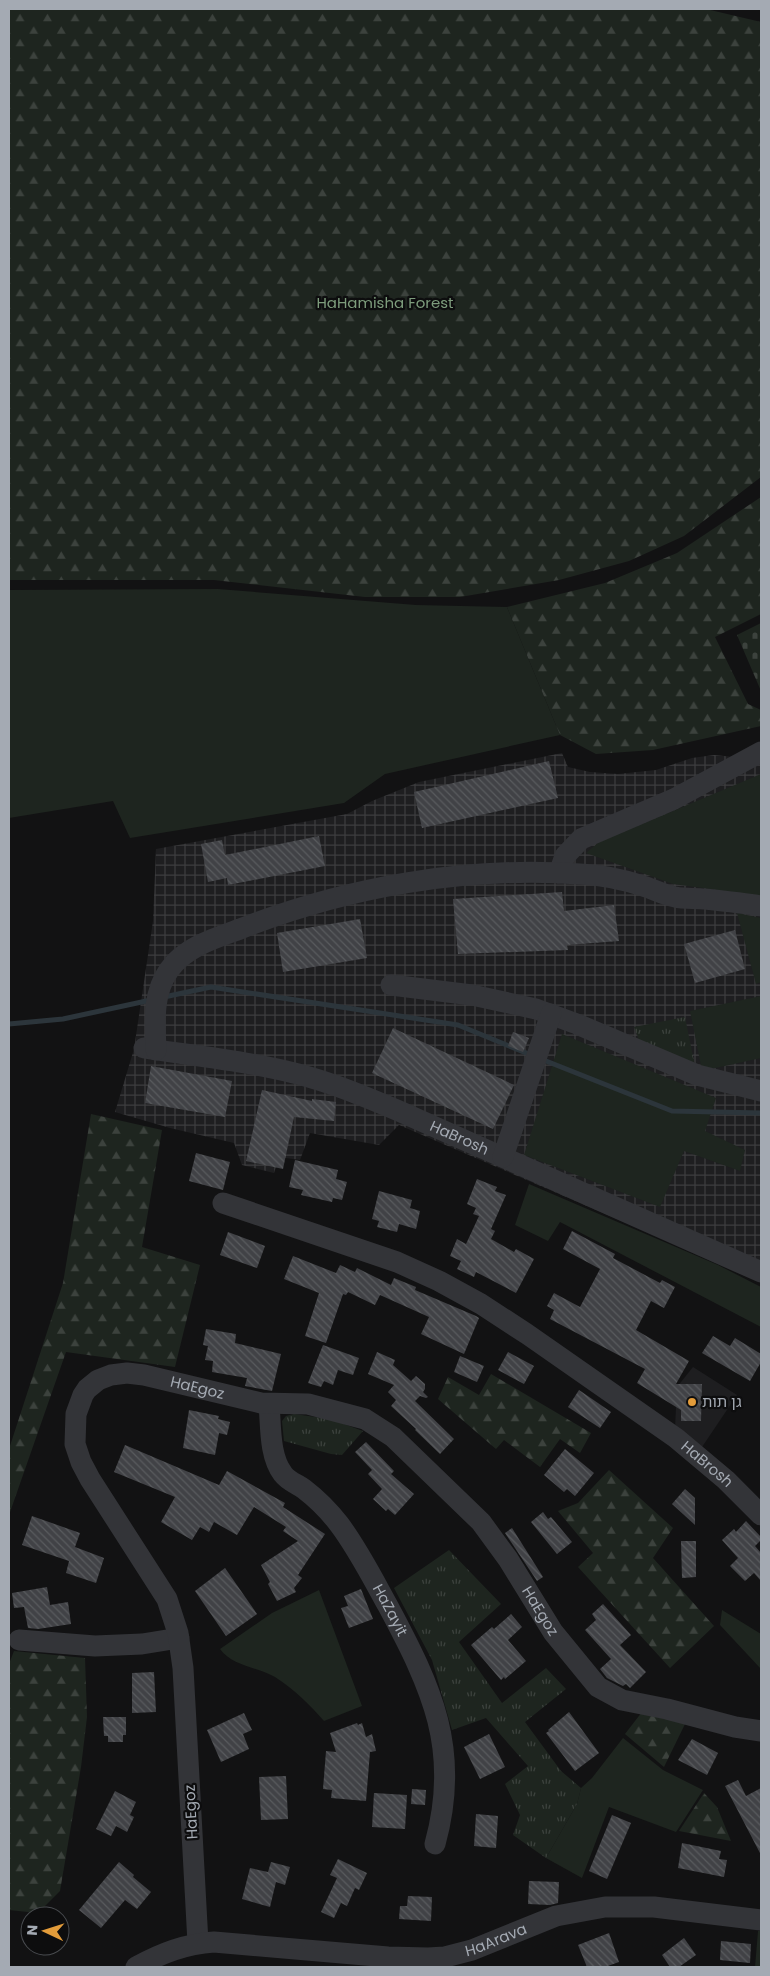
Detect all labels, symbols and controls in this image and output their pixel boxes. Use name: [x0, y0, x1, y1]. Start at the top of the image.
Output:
park label: HaHamisha Forest: [316, 292, 454, 313]
street label: HaBrosh: [427, 1115, 492, 1160]
street label: HaEgoz: [168, 1371, 227, 1404]
place label: גן תות: [702, 1391, 742, 1412]
marker: גן תות: [686, 1396, 698, 1408]
street label: HaBrosh: [677, 1436, 738, 1492]
street label: HaZayit: [368, 1580, 413, 1640]
street label: HaEgoz: [517, 1582, 564, 1640]
street label: HaEgoz: [179, 1784, 202, 1840]
north arrow: [20, 1906, 70, 1956]
street label: HaArava: [463, 1918, 530, 1961]
text: N: [22, 1924, 42, 1936]

